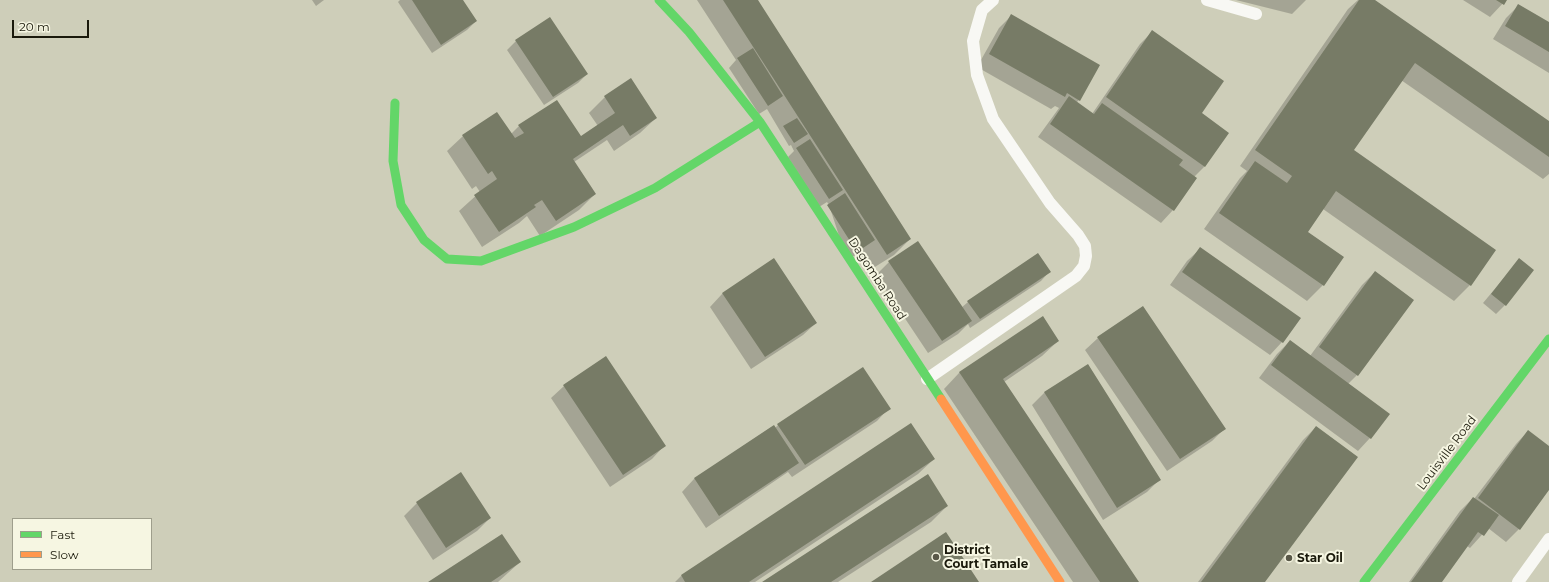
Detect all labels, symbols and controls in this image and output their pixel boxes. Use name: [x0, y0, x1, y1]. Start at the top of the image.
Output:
scale bar: [14, 12, 91, 38]
text: 20 m: [19, 19, 50, 34]
street label: Dagomba Road: [845, 235, 909, 323]
street label: Louisville Road: [1414, 413, 1480, 493]
legend: [12, 518, 152, 570]
text: Fast: [50, 527, 75, 542]
place label: District Court Tamale: [944, 543, 1028, 571]
text: Slow: [50, 547, 79, 562]
place label: Star Oil: [1297, 551, 1343, 565]
marker: District Court Tamale: [931, 552, 941, 562]
marker: Star Oil: [1284, 553, 1294, 563]

